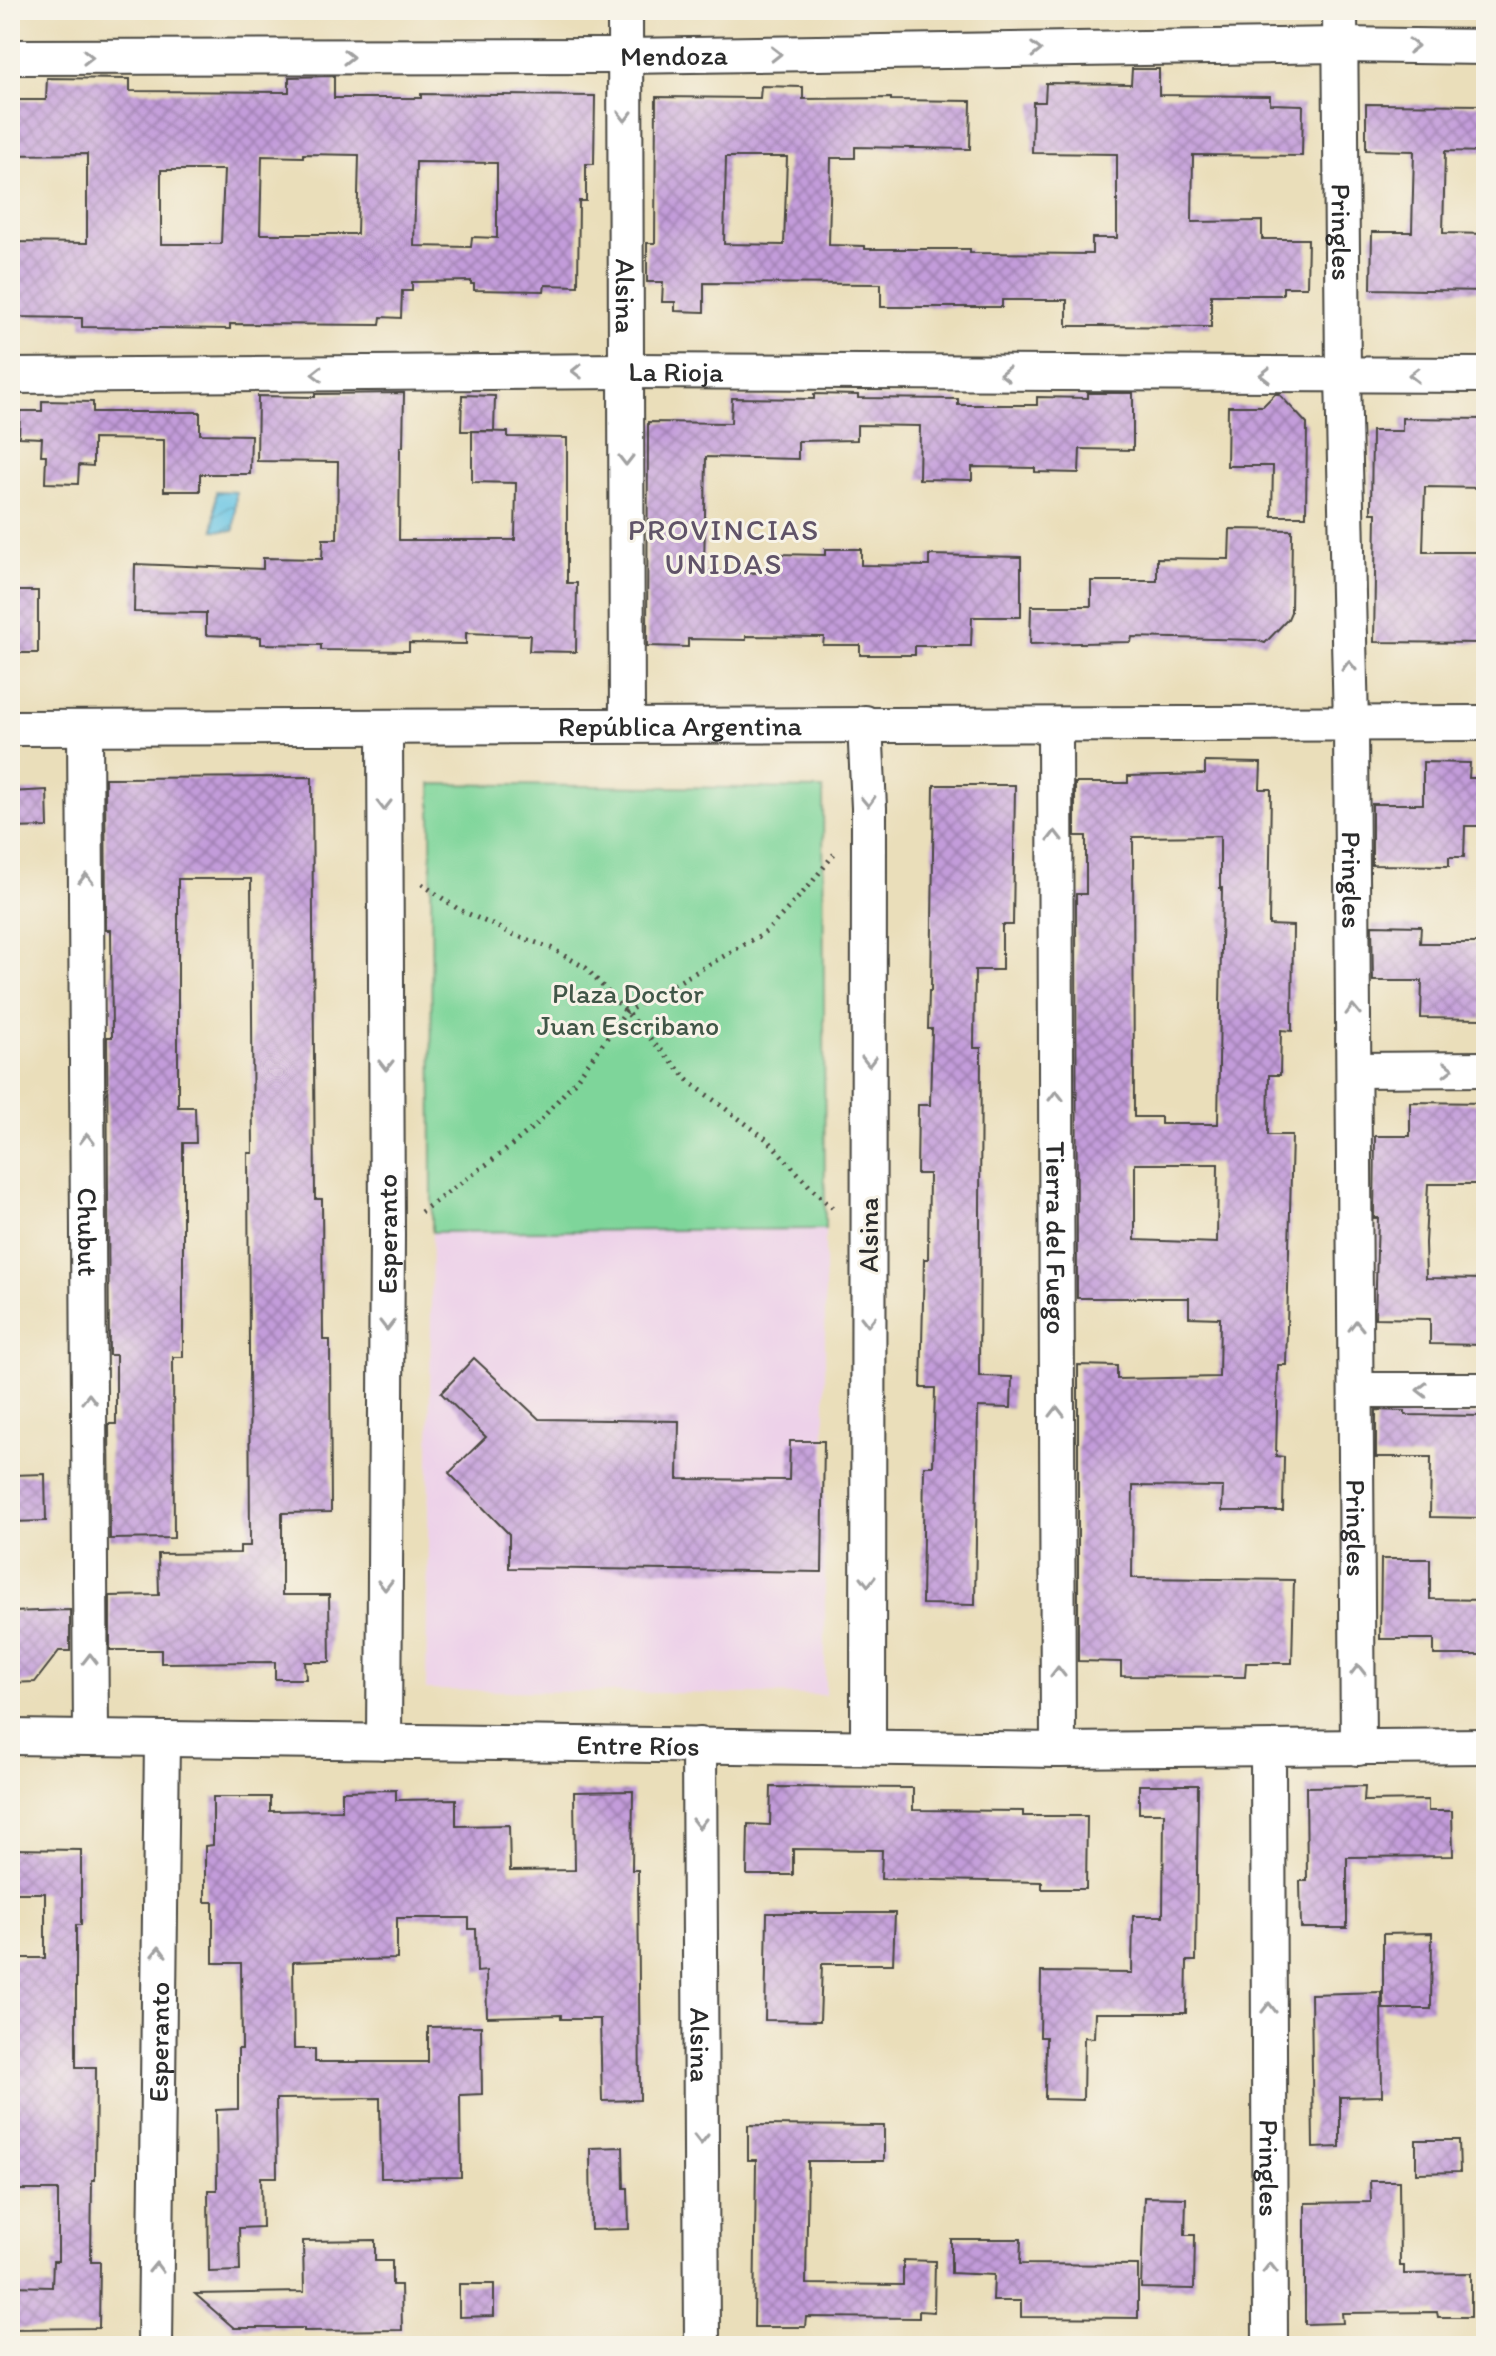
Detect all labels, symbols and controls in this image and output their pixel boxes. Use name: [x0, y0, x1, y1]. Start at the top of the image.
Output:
street label: Mendoza: [620, 37, 729, 73]
one-way arrow: [1407, 37, 1420, 55]
one-way arrow: [1030, 41, 1043, 59]
one-way arrow: [770, 45, 783, 63]
one-way arrow: [82, 48, 95, 66]
one-way arrow: [342, 48, 355, 66]
one-way arrow: [616, 110, 634, 123]
street label: Pringles: [1324, 183, 1359, 281]
street label: Alsina: [609, 258, 643, 334]
street label: La Rioja: [628, 354, 724, 388]
one-way arrow: [570, 362, 583, 380]
one-way arrow: [310, 365, 323, 382]
one-way arrow: [998, 365, 1011, 382]
one-way arrow: [1258, 366, 1271, 384]
one-way arrow: [1407, 366, 1420, 384]
one-way arrow: [617, 454, 635, 467]
district label: PROVINCIAS UNIDAS: [628, 511, 820, 582]
one-way arrow: [1341, 659, 1358, 672]
street label: República Argentina: [558, 708, 803, 743]
one-way arrow: [860, 795, 877, 808]
one-way arrow: [375, 799, 393, 812]
one-way arrow: [1046, 829, 1064, 842]
street label: Pringles: [1335, 831, 1369, 929]
one-way arrow: [77, 872, 95, 885]
park label: Plaza Doctor Juan Escribano: [537, 976, 719, 1042]
one-way arrow: [1344, 1003, 1362, 1016]
one-way arrow: [860, 1055, 878, 1068]
one-way arrow: [377, 1059, 395, 1072]
one-way arrow: [1442, 1060, 1455, 1078]
one-way arrow: [1047, 1089, 1065, 1102]
one-way arrow: [78, 1132, 96, 1145]
street label: Tierra del Fuego: [1039, 1141, 1074, 1335]
street label: Esperanto: [370, 1174, 404, 1294]
street label: Chubut: [71, 1187, 105, 1277]
street label: Alsina: [851, 1197, 885, 1273]
one-way arrow: [859, 1315, 877, 1328]
one-way arrow: [378, 1319, 396, 1332]
one-way arrow: [1348, 1319, 1365, 1332]
one-way arrow: [1415, 1381, 1428, 1399]
one-way arrow: [80, 1392, 98, 1405]
one-way arrow: [1048, 1405, 1066, 1418]
street label: Pringles: [1339, 1479, 1374, 1577]
one-way arrow: [859, 1575, 877, 1588]
one-way arrow: [376, 1579, 394, 1592]
one-way arrow: [81, 1652, 99, 1665]
one-way arrow: [1349, 1663, 1367, 1676]
one-way arrow: [1049, 1665, 1067, 1678]
street label: Entre Ríos: [576, 1727, 700, 1763]
one-way arrow: [690, 1817, 708, 1830]
one-way arrow: [151, 1945, 168, 1958]
street label: Esperanto: [141, 1982, 176, 2102]
one-way arrow: [1260, 2001, 1278, 2014]
street label: Alsina: [683, 2007, 718, 2083]
street label: Pringles: [1252, 2119, 1287, 2217]
one-way arrow: [692, 2133, 710, 2146]
one-way arrow: [147, 2261, 165, 2274]
one-way arrow: [1261, 2261, 1279, 2274]

